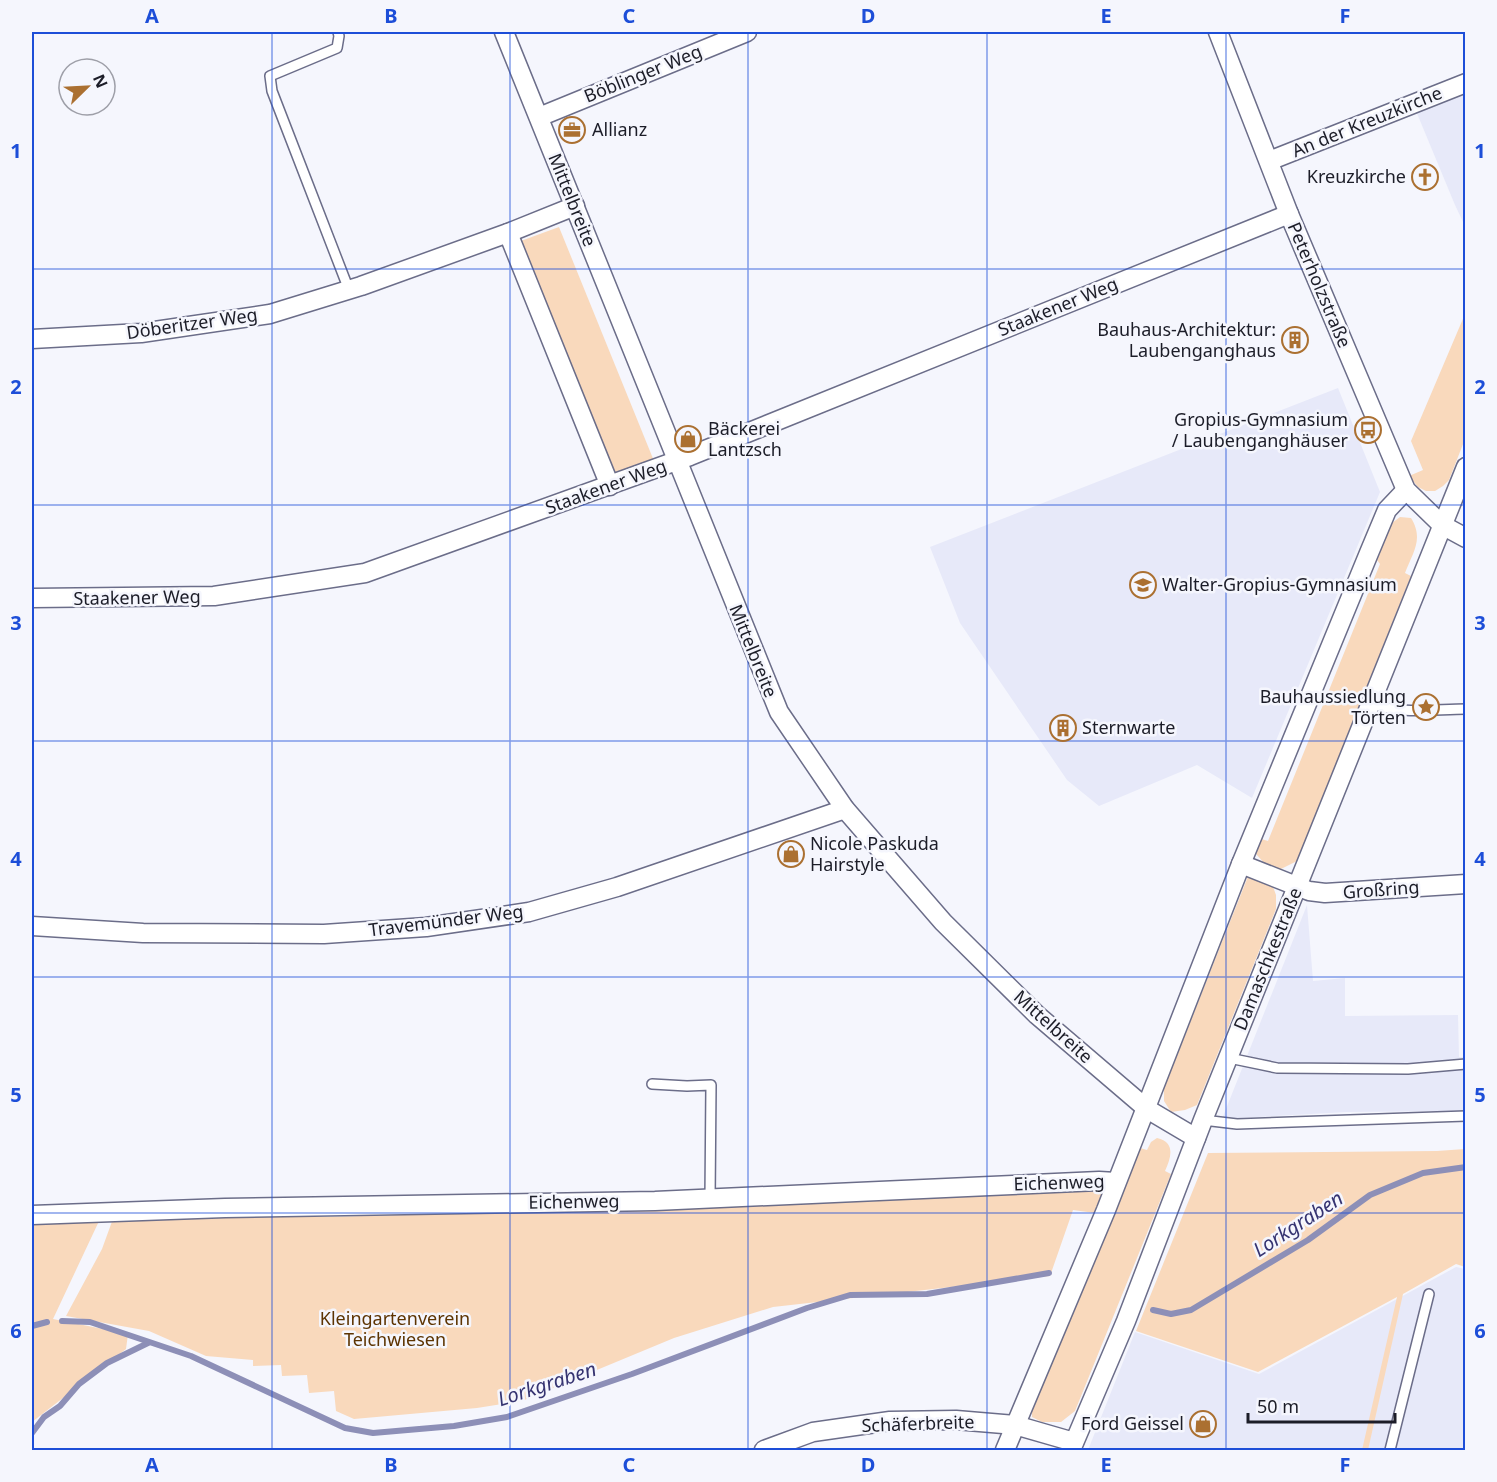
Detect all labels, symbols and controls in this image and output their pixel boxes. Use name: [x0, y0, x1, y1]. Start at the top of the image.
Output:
text: A: [145, 2, 159, 29]
text: B: [384, 2, 398, 29]
text: C: [623, 2, 636, 29]
text: D: [861, 2, 875, 29]
text: E: [1100, 2, 1112, 29]
text: F: [1340, 2, 1350, 29]
street label: Böblinger Weg: [580, 39, 705, 108]
north arrow: [57, 57, 117, 117]
text: N: [88, 70, 113, 91]
street label: An der Kreuzkirche: [1288, 80, 1445, 162]
office icon: Allianz: [557, 115, 587, 145]
place label: Allianz: [592, 117, 647, 141]
text: 1: [10, 137, 22, 164]
text: 1: [1474, 137, 1486, 164]
street label: Mittelbreite: [543, 150, 602, 250]
church icon: Kreuzkirche: [1410, 162, 1440, 192]
place label: Kreuzkirche: [1307, 164, 1406, 188]
street label: Peterholzstraße: [1283, 218, 1357, 351]
street label: Staakener Weg: [994, 271, 1121, 341]
street label: Döberitzer Weg: [125, 302, 259, 344]
place label: Bauhaus-Architektur: Laubenganghaus: [1097, 317, 1276, 362]
building icon: Bauhaus-Architektur: Laubenganghaus: [1280, 325, 1310, 355]
text: 2: [10, 373, 22, 400]
text: 2: [1474, 373, 1486, 400]
place label: Gropius-Gymnasium / Laubenganghäuser: [1172, 407, 1349, 452]
bus stop icon: Gropius-Gymnasium / Laubenganghäuser: [1353, 415, 1383, 445]
place label: Bäckerei Lantzsch: [708, 416, 782, 461]
shop icon: Bäckerei Lantzsch: [673, 424, 703, 454]
street label: Staakener Weg: [542, 453, 670, 519]
school or university icon: Walter-Gropius-Gymnasium: [1128, 570, 1158, 600]
place label: Walter-Gropius-Gymnasium: [1162, 572, 1397, 596]
street label: Staakener Weg: [73, 584, 201, 610]
street label: Mittelbreite: [724, 601, 783, 701]
text: 3: [10, 609, 22, 636]
text: 3: [1474, 609, 1486, 636]
place label: Bauhaussiedlung Törten: [1260, 684, 1406, 729]
place icon: Bauhaussiedlung Törten: [1411, 692, 1441, 722]
building icon: Sternwarte: [1048, 713, 1078, 743]
place label: Sternwarte: [1082, 715, 1175, 739]
place label: Nicole Paskuda Hairstyle: [810, 831, 939, 876]
shop icon: Nicole Paskuda Hairstyle: [776, 839, 806, 869]
text: 4: [10, 845, 22, 872]
text: 4: [1474, 845, 1486, 872]
street label: Großring: [1342, 874, 1420, 904]
street label: Damaschkestraße: [1227, 884, 1307, 1034]
street label: Travemünder Weg: [367, 899, 525, 941]
street label: Mittelbreite: [1009, 984, 1098, 1068]
text: 5: [10, 1081, 22, 1108]
text: 5: [1474, 1081, 1486, 1108]
street label: Eichenweg: [1013, 1168, 1105, 1196]
water label: Lorkgraben: [1247, 1184, 1348, 1263]
street label: Eichenweg: [528, 1188, 620, 1214]
park label: Kleingartenverein Teichwiesen: [320, 1306, 470, 1351]
text: 6: [10, 1317, 22, 1344]
text: 6: [1474, 1317, 1486, 1344]
water label: Lorkgraben: [494, 1355, 600, 1412]
scale bar: [1248, 1386, 1395, 1424]
text: 50 m: [1257, 1394, 1299, 1418]
street label: Schäferbreite: [861, 1409, 975, 1437]
shop icon: Ford Geissel: [1188, 1409, 1218, 1439]
place label: Ford Geissel: [1081, 1411, 1184, 1435]
text: A: [145, 1451, 159, 1478]
text: B: [384, 1451, 398, 1478]
text: C: [623, 1451, 636, 1478]
text: D: [861, 1451, 875, 1478]
text: E: [1100, 1451, 1112, 1478]
text: F: [1340, 1451, 1350, 1478]

